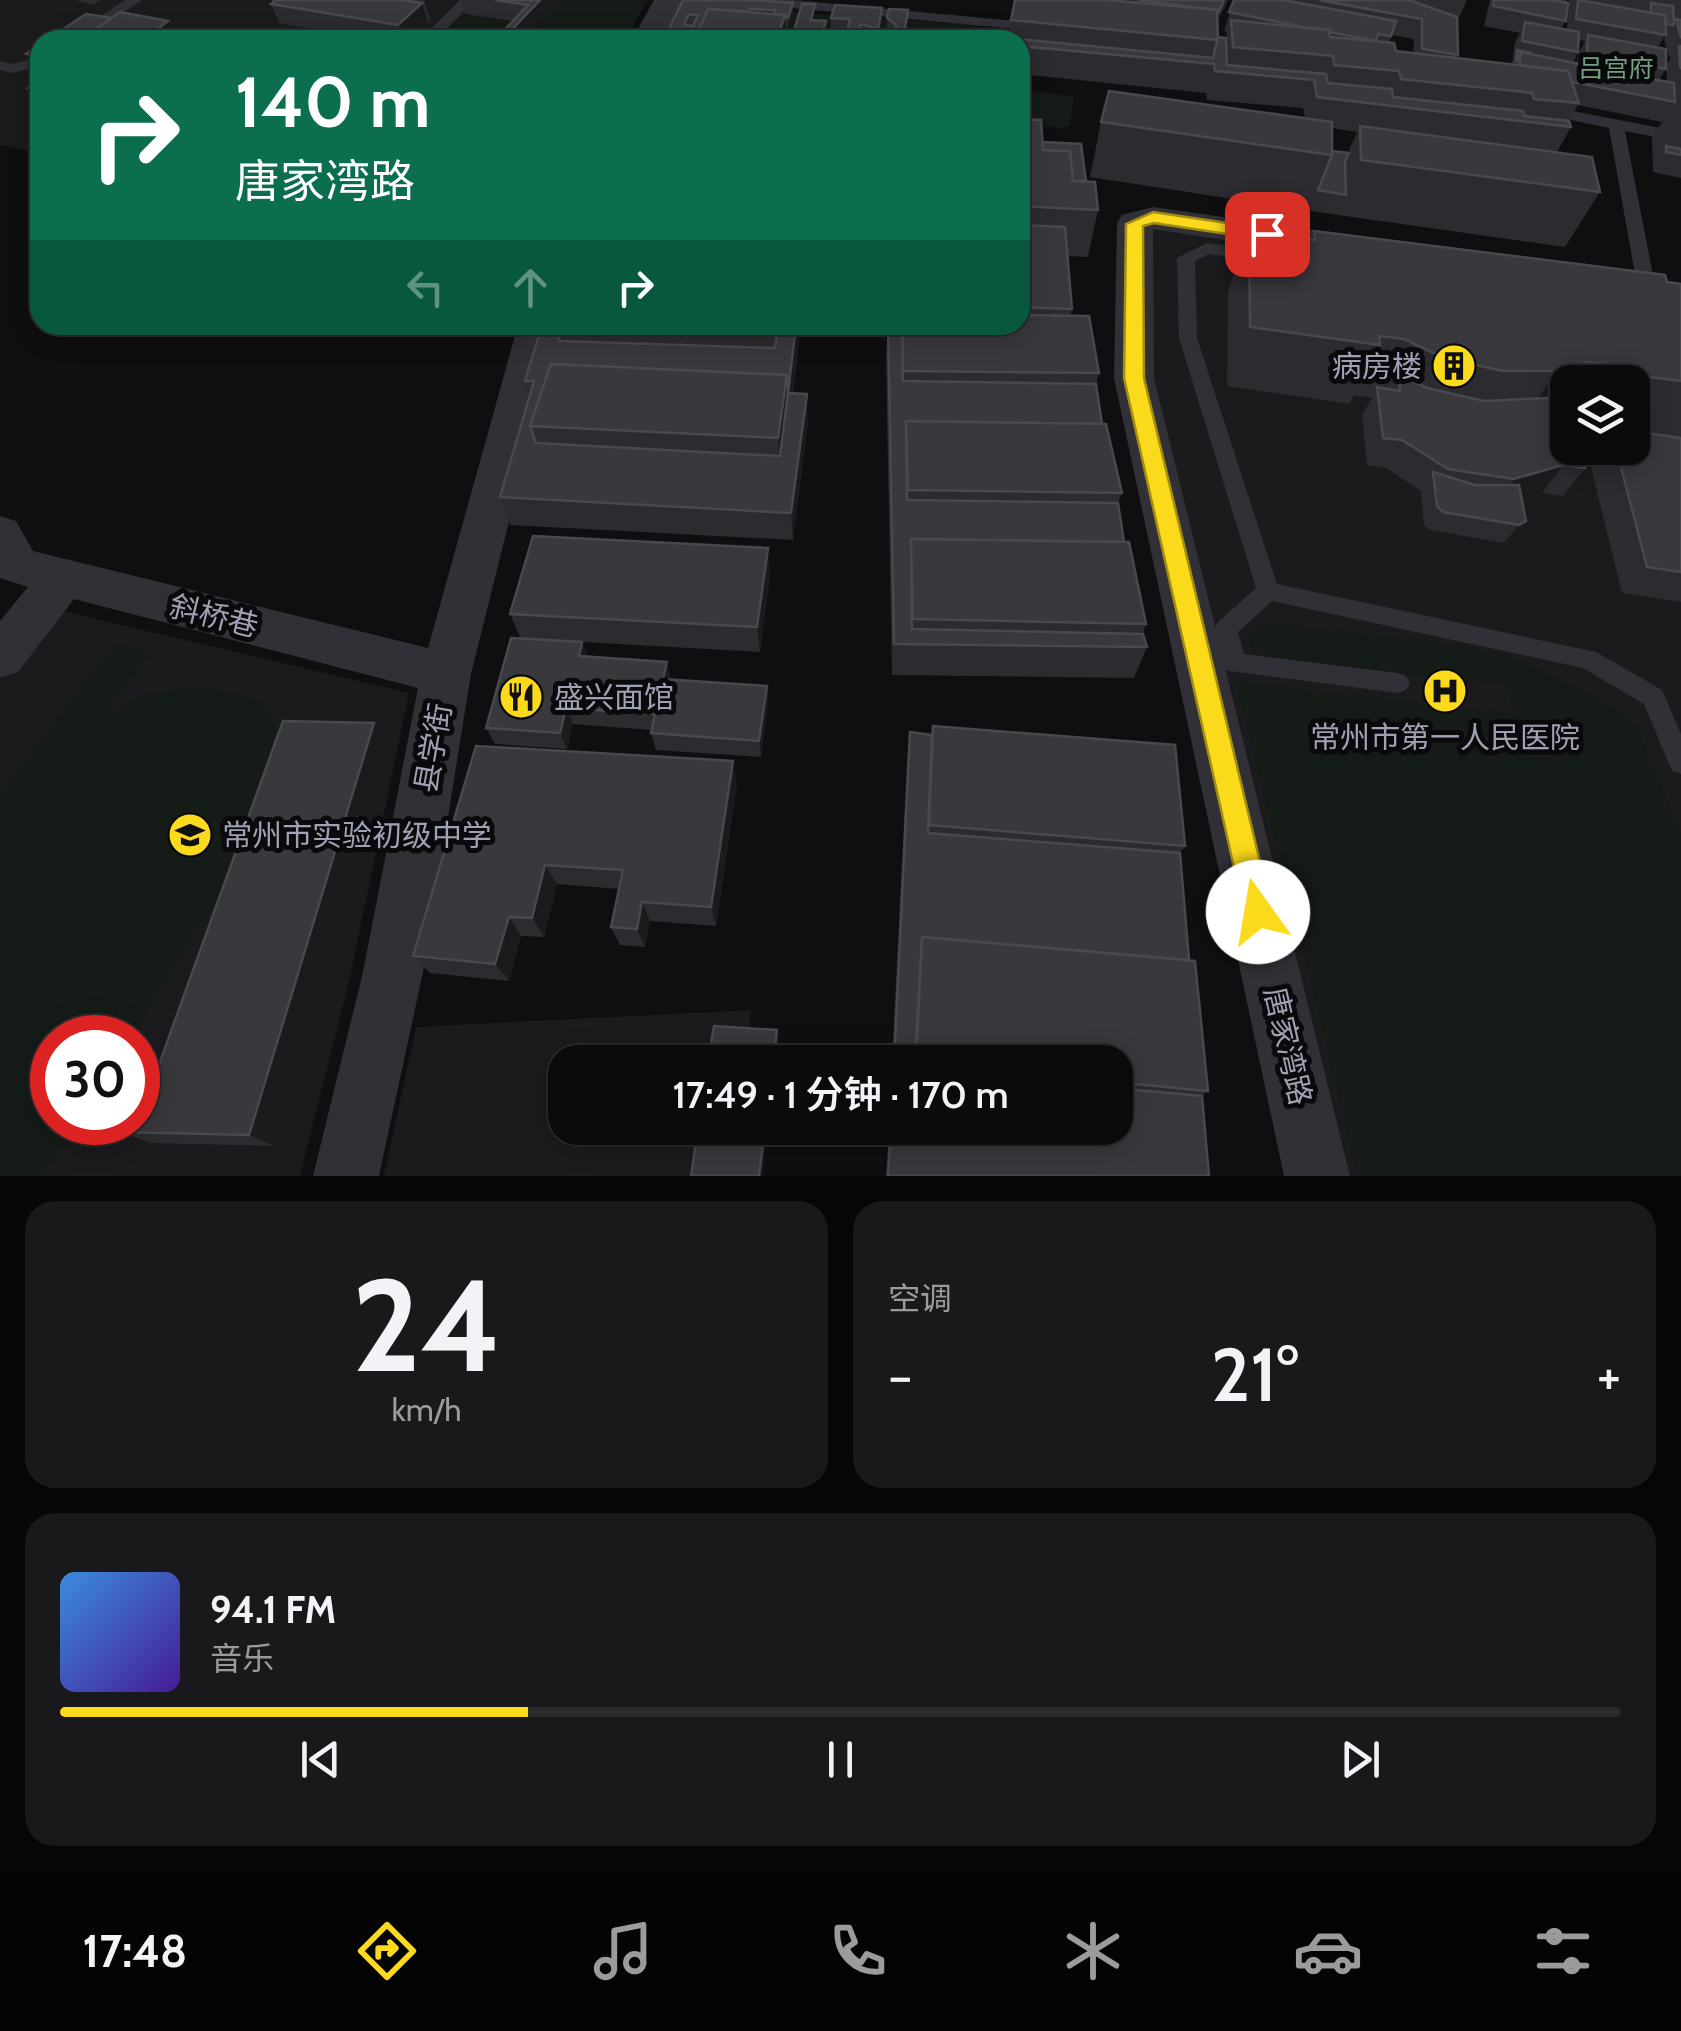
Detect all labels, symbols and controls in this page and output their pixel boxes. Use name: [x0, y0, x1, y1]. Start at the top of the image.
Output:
park label: 吕宫府: [1578, 53, 1654, 83]
text: 140 m: [235, 59, 430, 145]
icon: right: [70, 70, 200, 200]
text: 唐家湾路: [235, 154, 415, 208]
pin: [1225, 192, 1310, 277]
icon: arrive: [1240, 207, 1295, 262]
icon: left: [398, 260, 453, 315]
icon: ahead: [503, 260, 558, 315]
icon: right: [608, 260, 663, 315]
building icon: 病房楼: [1431, 343, 1477, 389]
place label: 病房楼: [1332, 348, 1422, 385]
map controls: [1550, 365, 1650, 465]
button: layers: [1550, 365, 1650, 465]
street label: 斜桥巷: [166, 587, 262, 645]
hospital icon: 常州市第一人民医院: [1422, 668, 1468, 714]
restaurant icon: 盛兴面馆: [498, 674, 544, 720]
place label: 盛兴面馆: [554, 679, 674, 716]
street label: 县学街: [407, 700, 459, 796]
place label: 常州市第一人民医院: [1310, 719, 1580, 756]
school or university icon: 常州市实验初级中学: [167, 812, 213, 858]
place label: 常州市实验初级中学: [222, 817, 492, 854]
position arrow: [1206, 860, 1310, 964]
street label: 唐家湾路: [1256, 983, 1320, 1109]
speed limit sign: 30: [30, 1015, 160, 1145]
text: 17:49 · 1 分钟 · 170 m: [672, 1071, 1009, 1118]
text: 24: [352, 1246, 501, 1404]
text: 空调: [888, 1279, 952, 1318]
text: 21°: [1211, 1329, 1298, 1420]
text: −: [888, 1342, 912, 1409]
text: +: [1597, 1342, 1621, 1409]
text: km/h: [391, 1390, 462, 1429]
text: 94.1 FM: [210, 1586, 336, 1633]
text: 音乐: [210, 1639, 274, 1678]
icon: previous: [293, 1732, 348, 1787]
icon: pause: [813, 1732, 868, 1787]
icon: next: [1333, 1732, 1388, 1787]
icon: directions: [352, 1916, 422, 1986]
icon: music: [588, 1916, 658, 1986]
icon: phone: [823, 1916, 893, 1986]
icon: climate: [1058, 1916, 1128, 1986]
icon: car: [1293, 1916, 1363, 1986]
icon: filters: [1528, 1916, 1598, 1986]
text: 17:48: [83, 1924, 187, 1978]

